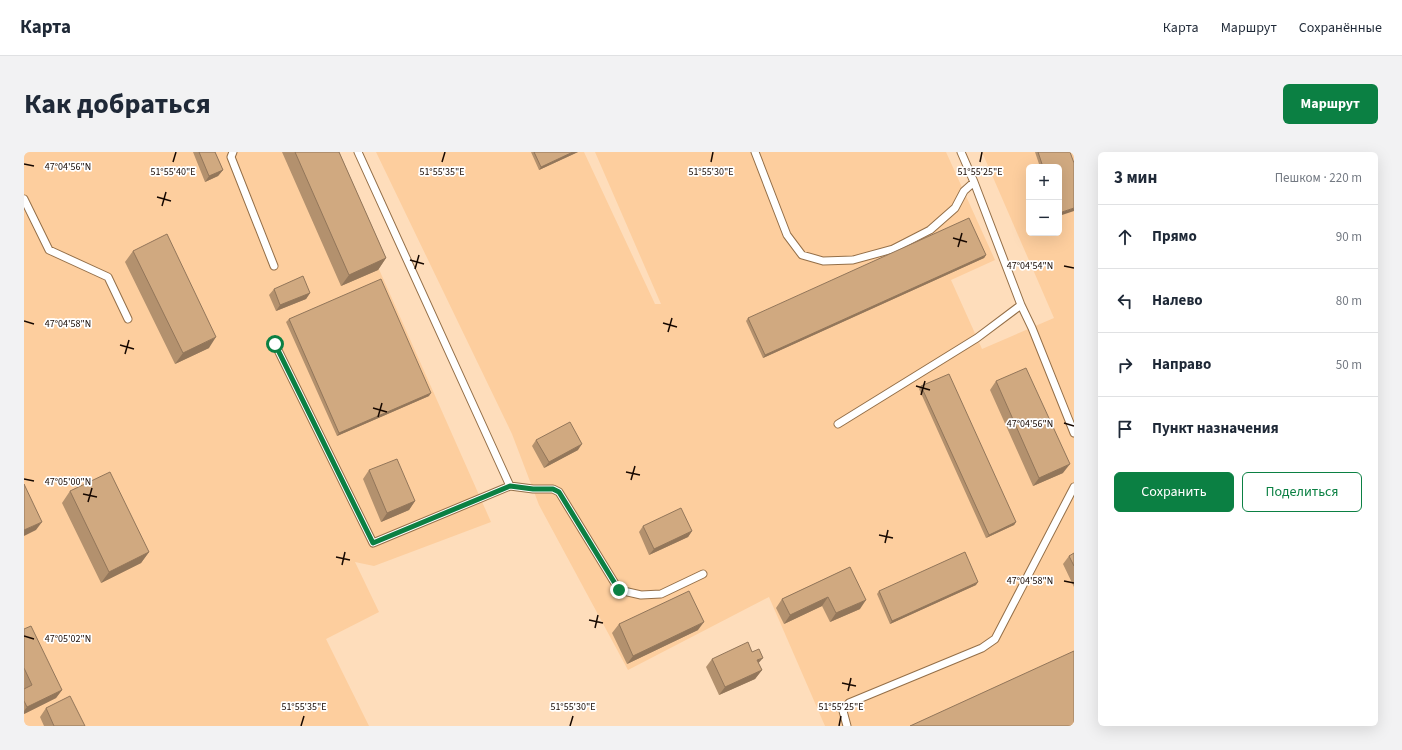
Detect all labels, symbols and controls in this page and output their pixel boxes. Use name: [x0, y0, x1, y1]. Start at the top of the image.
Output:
text: Карта: [20, 14, 71, 41]
text: Карта: [1163, 18, 1199, 38]
text: Маршрут: [1221, 18, 1277, 38]
text: Сохранённые: [1299, 18, 1382, 38]
text: Как добраться: [24, 84, 211, 124]
button: Маршрут: [1283, 84, 1378, 124]
text: 47°04'56"N: [45, 160, 91, 174]
map controls: [1026, 164, 1062, 236]
button: +: [1026, 164, 1062, 200]
text: 51°55'40"E: [150, 165, 196, 179]
text: 51°55'35"E: [419, 165, 465, 179]
text: 51°55'30"E: [688, 165, 734, 179]
text: 51°55'25"E: [957, 165, 1003, 179]
text: 3 мин: [1114, 166, 1157, 190]
text: Пешком · 220 m: [1275, 169, 1362, 187]
button: −: [1026, 200, 1062, 236]
icon: ahead: [1114, 226, 1136, 248]
text: Прямо: [1152, 226, 1197, 247]
text: 90 m: [1336, 228, 1362, 246]
text: 47°04'54"N: [1007, 259, 1053, 273]
icon: left: [1114, 290, 1136, 312]
text: Налево: [1152, 290, 1203, 311]
text: 80 m: [1336, 292, 1362, 310]
text: 47°04'58"N: [45, 317, 91, 331]
route start: [266, 335, 284, 353]
icon: right: [1114, 354, 1136, 376]
text: Направо: [1152, 354, 1211, 375]
text: 50 m: [1336, 356, 1362, 374]
text: 47°04'56"N: [1007, 417, 1053, 431]
icon: arrive: [1114, 418, 1136, 440]
text: Пункт назначения: [1152, 418, 1279, 439]
button: Сохранить: [1114, 472, 1234, 512]
button: Поделиться: [1242, 472, 1362, 512]
text: 47°05'00"N: [45, 475, 91, 489]
text: 47°04'58"N: [1007, 574, 1053, 588]
route end: [610, 581, 628, 599]
text: 47°05'02"N: [45, 632, 91, 646]
text: 51°55'35"E: [281, 700, 327, 714]
text: 51°55'30"E: [550, 700, 596, 714]
text: 51°55'25"E: [818, 700, 864, 714]

